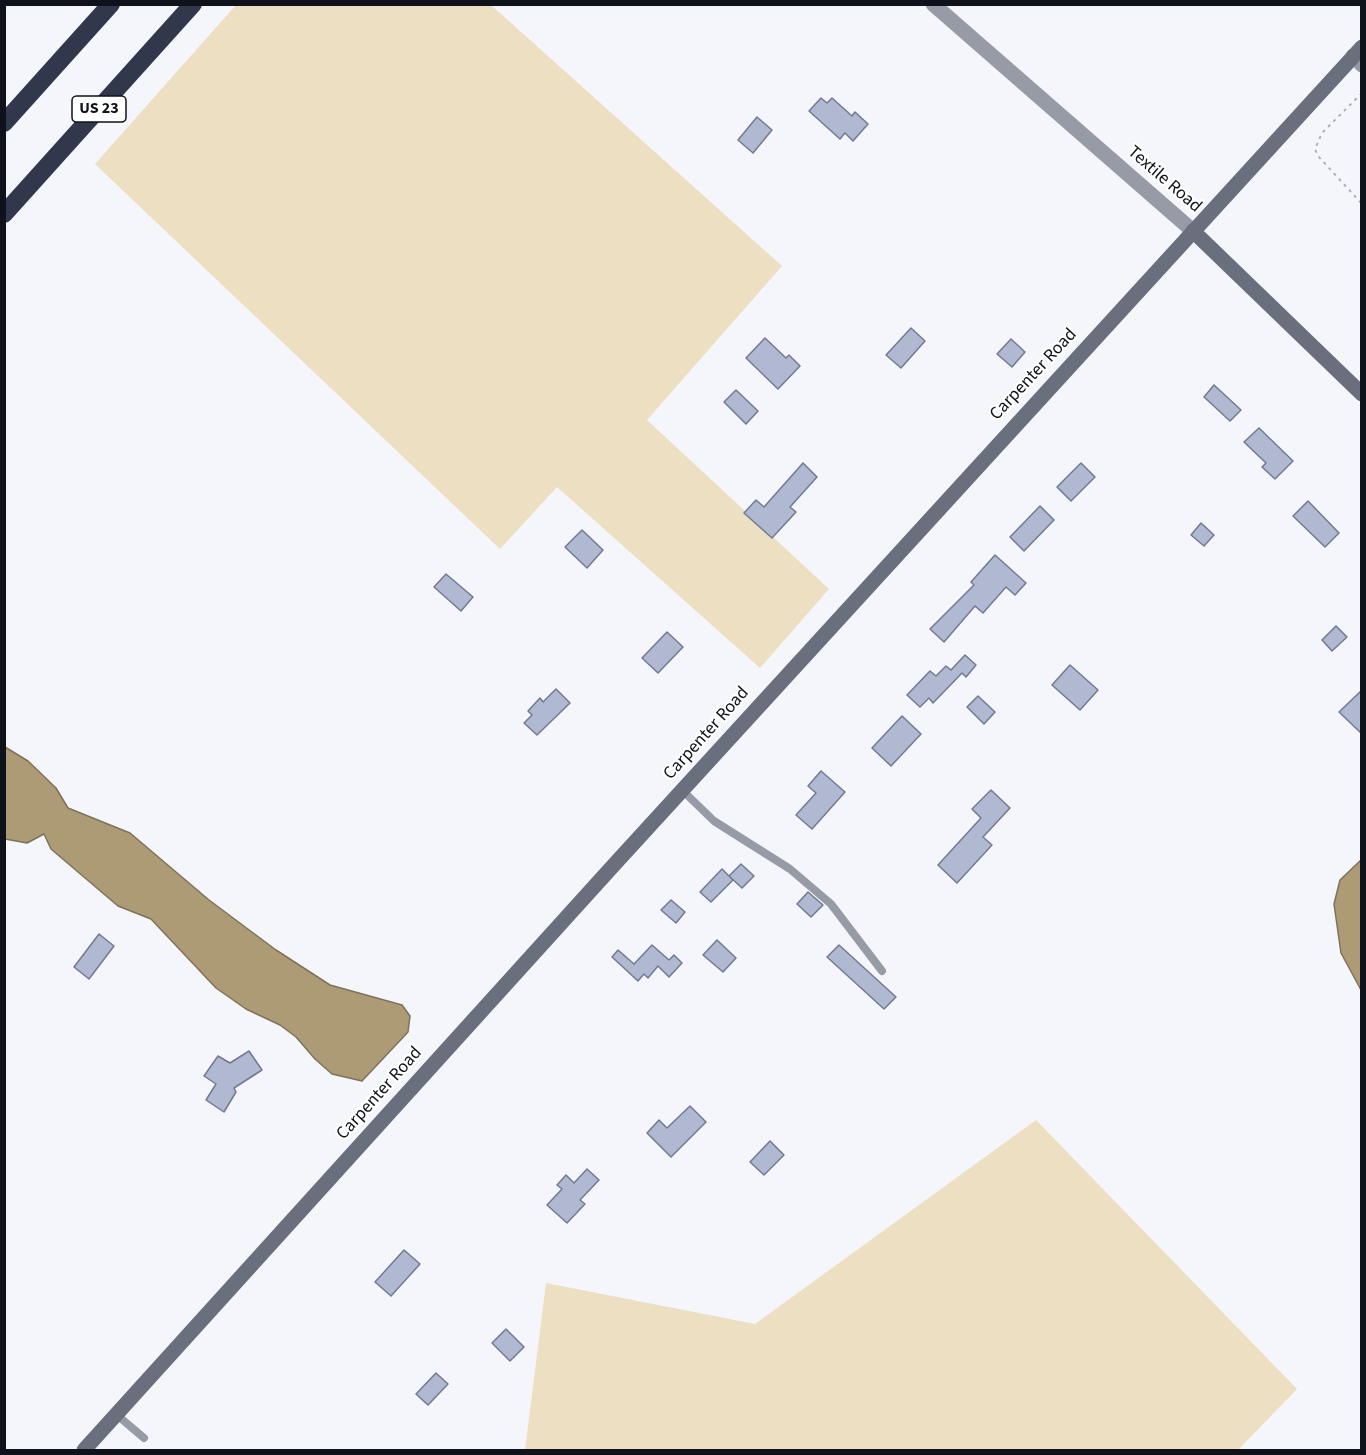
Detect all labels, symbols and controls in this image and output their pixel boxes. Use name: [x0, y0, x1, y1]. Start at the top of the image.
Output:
road number: US 23: [72, 96, 126, 122]
street label: Textile Road: [1123, 142, 1205, 218]
street label: Carpenter Road: [986, 325, 1082, 425]
street label: Carpenter Road: [660, 683, 754, 785]
street label: Carpenter Road: [333, 1043, 427, 1145]

